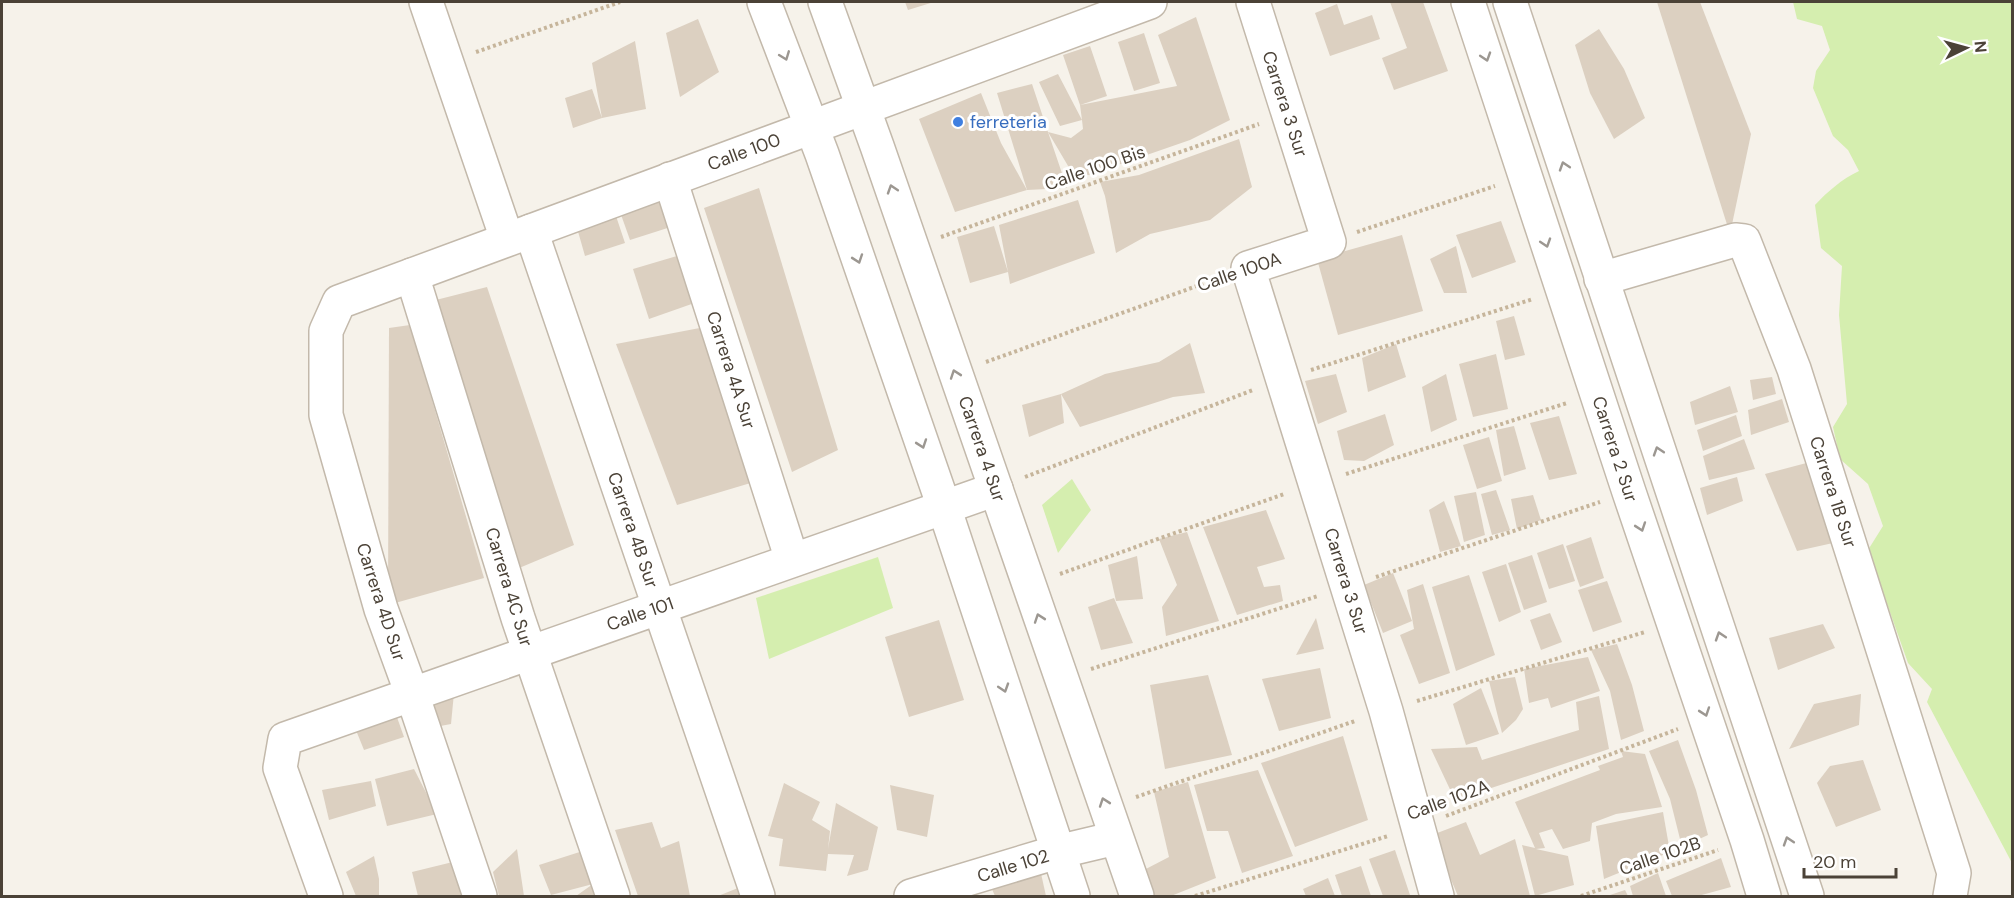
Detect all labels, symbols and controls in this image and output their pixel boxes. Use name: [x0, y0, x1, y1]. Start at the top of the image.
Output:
north arrow: [1936, 18, 1996, 78]
text: N: [1969, 40, 1991, 53]
street label: Carrera 3 Sur: [1257, 48, 1314, 160]
one-way arrow: [777, 50, 790, 61]
one-way arrow: [1479, 51, 1491, 62]
place label: ferreteria: [970, 110, 1047, 134]
marker: ferreteria: [951, 115, 965, 129]
street label: Calle 100: [704, 128, 784, 176]
street label: Calle 100 Bis: [1041, 140, 1149, 196]
one-way arrow: [1559, 161, 1572, 172]
one-way arrow: [886, 184, 899, 195]
one-way arrow: [1539, 237, 1552, 248]
street label: Calle 100A: [1194, 246, 1284, 298]
one-way arrow: [851, 253, 864, 264]
street label: Carrera 4A Sur: [701, 308, 761, 432]
one-way arrow: [950, 369, 963, 379]
street label: Carrera 4 Sur: [953, 393, 1011, 505]
street label: Carrera 2 Sur: [1587, 393, 1643, 505]
street label: Carrera 1B Sur: [1804, 433, 1862, 551]
one-way arrow: [915, 438, 928, 448]
one-way arrow: [1653, 446, 1666, 457]
street label: Carrera 4B Sur: [602, 469, 664, 591]
one-way arrow: [1634, 521, 1646, 532]
street label: Carrera 4C Sur: [480, 525, 539, 650]
street label: Carrera 3 Sur: [1318, 525, 1374, 637]
street label: Carrera 4D Sur: [351, 540, 411, 664]
street label: Calle 101: [603, 591, 677, 637]
one-way arrow: [1034, 613, 1047, 623]
one-way arrow: [1715, 631, 1727, 642]
one-way arrow: [996, 682, 1009, 693]
one-way arrow: [1697, 706, 1710, 717]
street label: Calle 102A: [1404, 774, 1492, 826]
one-way arrow: [1098, 797, 1111, 808]
street label: Calle 102B: [1616, 831, 1704, 881]
one-way arrow: [1783, 836, 1796, 847]
scale bar: [1804, 841, 1896, 879]
street label: Calle 102: [974, 844, 1052, 888]
text: 20 m: [1813, 850, 1856, 874]

